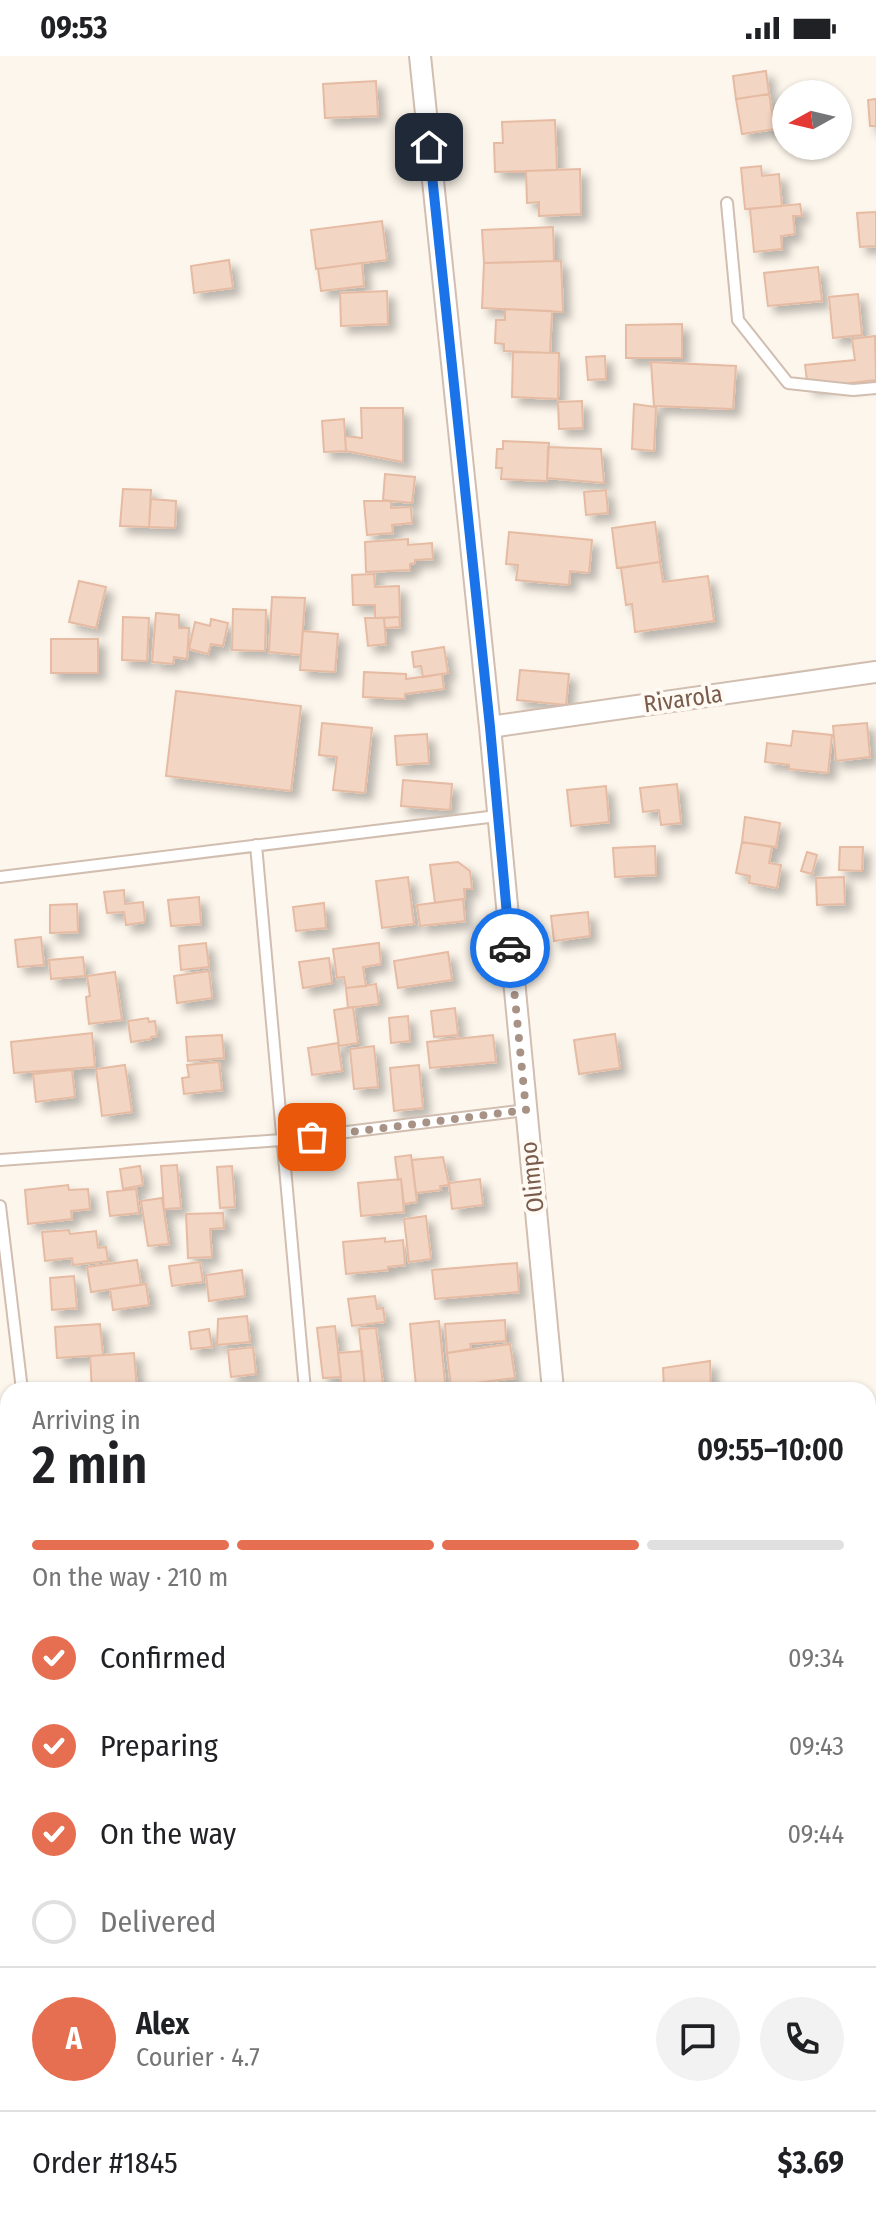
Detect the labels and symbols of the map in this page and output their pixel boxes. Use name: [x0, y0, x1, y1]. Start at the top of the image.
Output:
north arrow: [772, 80, 852, 160]
pin: [395, 113, 463, 181]
street label: Rivarola: [642, 680, 724, 718]
courier: [470, 908, 550, 988]
pin: [278, 1103, 346, 1171]
street label: Olimpo: [514, 1140, 550, 1214]

